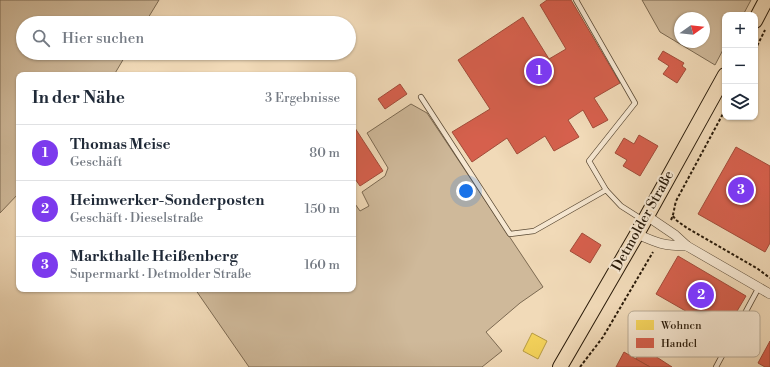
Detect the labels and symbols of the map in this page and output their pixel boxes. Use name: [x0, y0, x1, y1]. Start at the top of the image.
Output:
north arrow: [674, 12, 710, 48]
pin: 1: [526, 56, 552, 86]
street label: Detmolder Straße: [608, 168, 678, 274]
pin: 3: [728, 175, 754, 205]
your location: [456, 181, 476, 201]
pin: 2: [688, 280, 714, 310]
legend: [628, 311, 760, 357]
text: Wohnen: [660, 319, 702, 333]
text: Handel: [661, 337, 698, 351]

